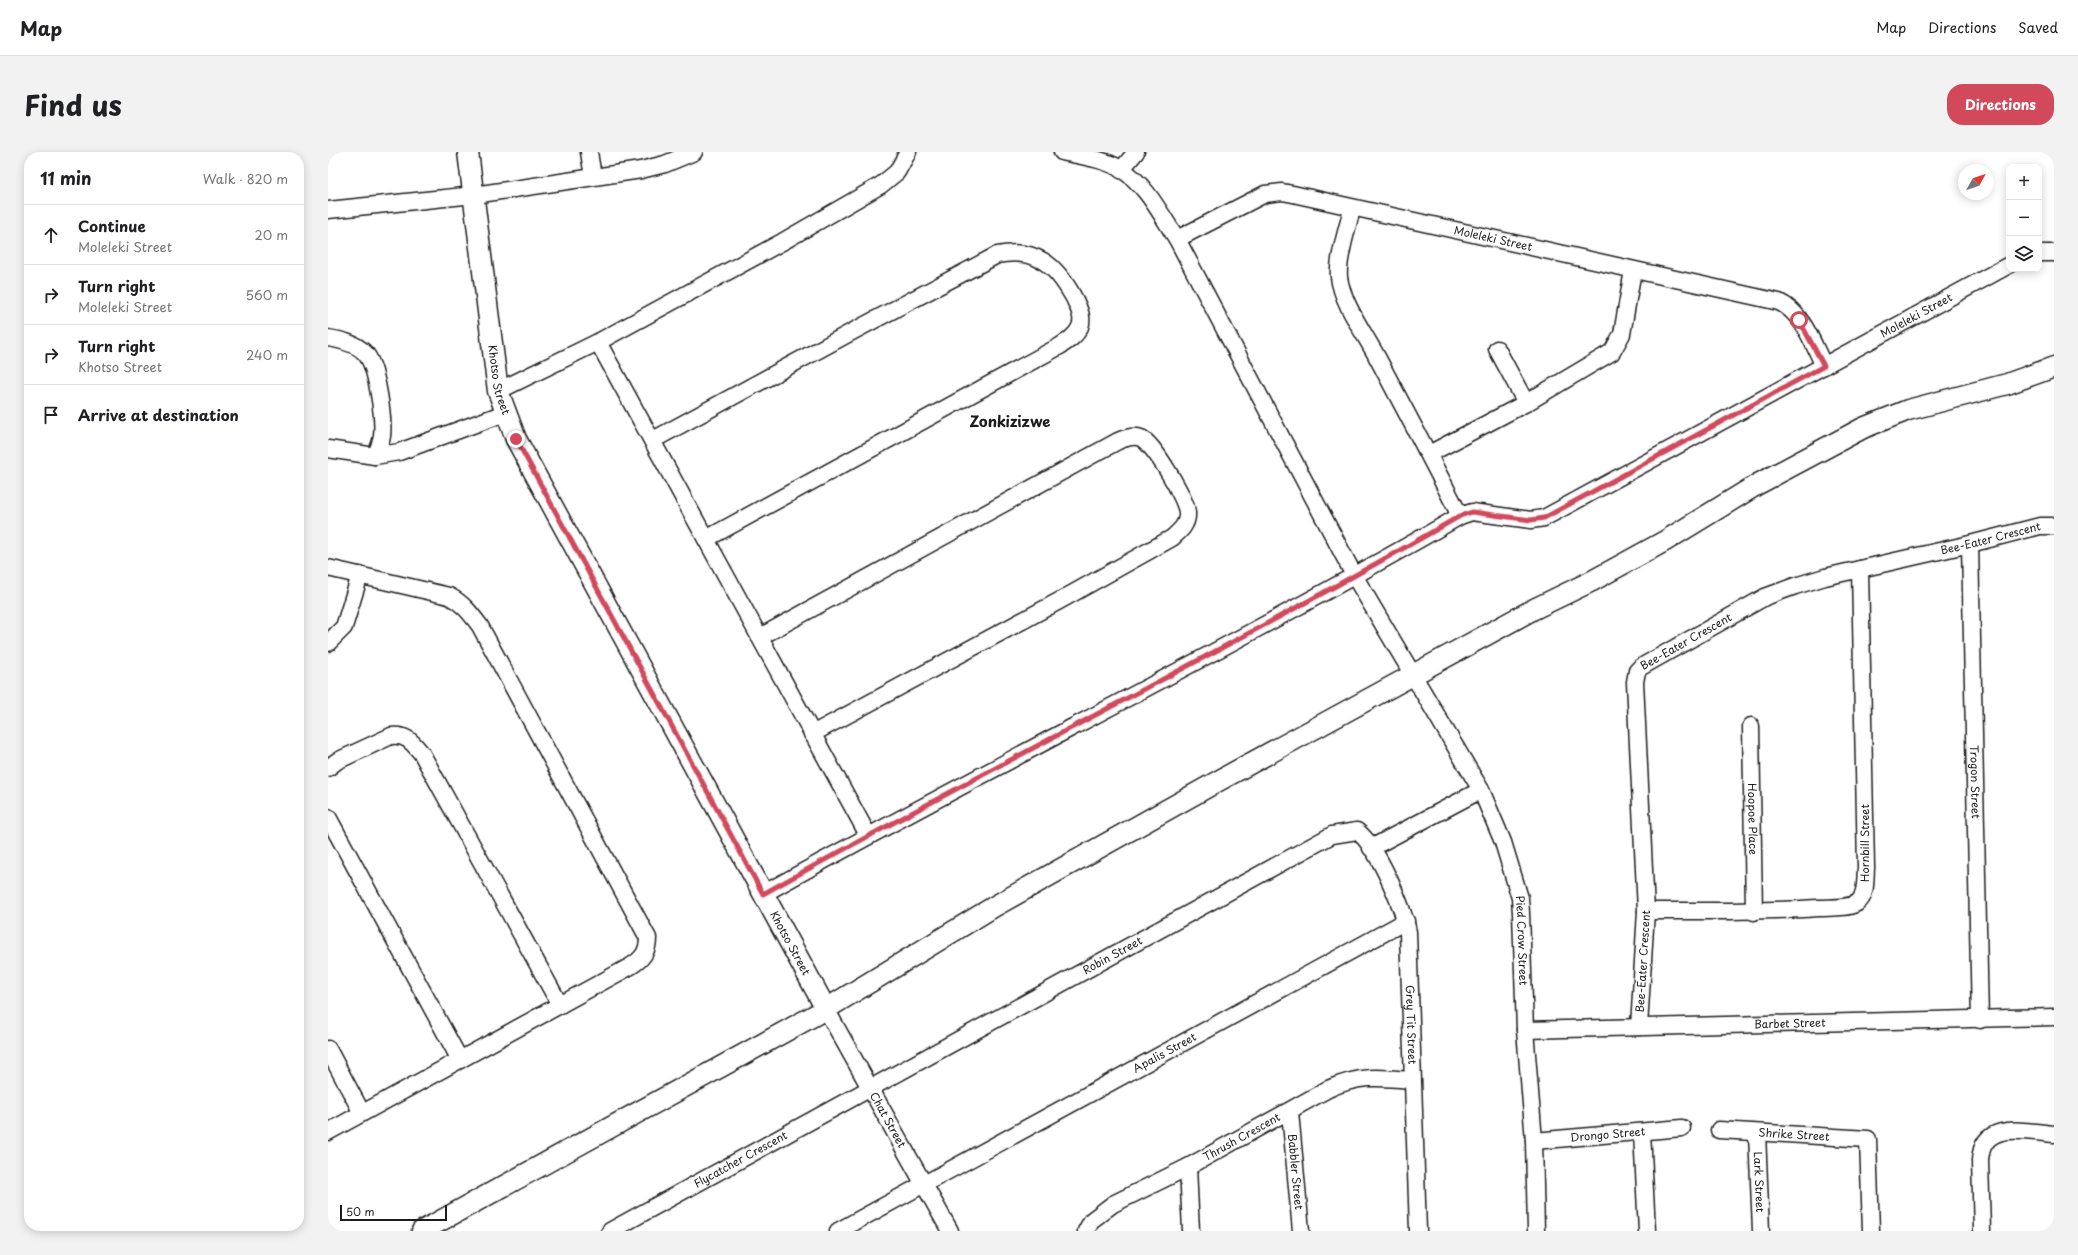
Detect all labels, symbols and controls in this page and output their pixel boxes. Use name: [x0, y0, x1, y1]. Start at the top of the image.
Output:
text: Map: [20, 14, 62, 42]
text: Map: [1876, 17, 1906, 38]
text: Directions: [1928, 17, 1996, 38]
text: Saved: [2018, 17, 2058, 38]
text: Find us: [24, 83, 122, 126]
button: Directions: [1947, 84, 2054, 125]
north arrow: [1958, 164, 1994, 200]
map controls: [2006, 164, 2042, 272]
button: +: [2006, 164, 2042, 200]
text: 11 min: [40, 165, 92, 191]
text: Walk · 820 m: [203, 169, 288, 188]
button: −: [2006, 200, 2042, 236]
text: Continue: [78, 214, 146, 237]
street label: Moleleki Street: [1452, 221, 1534, 255]
icon: ahead: [40, 224, 62, 246]
text: 20 m: [254, 225, 288, 244]
button: layers: [2006, 236, 2042, 272]
text: Moleleki Street: [78, 237, 172, 256]
text: Turn right: [78, 274, 155, 297]
icon: right: [40, 284, 62, 306]
text: 560 m: [246, 285, 288, 304]
street label: Moleleki Street: [1877, 288, 1956, 342]
text: Moleleki Street: [78, 297, 172, 316]
route start: [1790, 311, 1808, 329]
text: Turn right: [78, 334, 155, 357]
icon: right: [40, 344, 62, 366]
street label: Khotso Street: [484, 344, 515, 417]
text: 240 m: [246, 345, 288, 364]
text: Khotso Street: [78, 357, 162, 376]
text: Arrive at destination: [78, 403, 239, 426]
icon: arrive: [40, 404, 62, 426]
district label: Zonkizizwe: [970, 409, 1051, 432]
route end: [507, 430, 525, 448]
street label: Bee-Eater Crescent: [1939, 517, 2043, 558]
street label: Bee-Eater Crescent: [1637, 608, 1735, 674]
street label: Trogon Street: [1966, 745, 1985, 819]
street label: Hoopoe Place: [1744, 783, 1762, 855]
street label: Hornbill Street: [1856, 804, 1873, 882]
street label: Pied Crow Street: [1512, 895, 1532, 986]
street label: Khotso Street: [766, 908, 815, 979]
street label: Bee-Eater Crescent: [1631, 909, 1654, 1013]
street label: Robin Street: [1079, 931, 1146, 978]
street label: Grey Tit Street: [1402, 985, 1421, 1065]
street label: Barbet Street: [1754, 1014, 1826, 1032]
street label: Apalis Street: [1129, 1028, 1200, 1077]
street label: Chat Street: [866, 1089, 911, 1151]
street label: Thrush Crescent: [1200, 1108, 1284, 1165]
street label: Drongo Street: [1569, 1122, 1646, 1146]
street label: Shrike Street: [1758, 1123, 1830, 1145]
street label: Flycatcher Crescent: [691, 1126, 791, 1191]
street label: Babbler Street: [1284, 1133, 1308, 1211]
street label: Lark Street: [1750, 1151, 1769, 1213]
scale bar: [340, 1203, 447, 1222]
text: 50 m: [346, 1203, 375, 1220]

